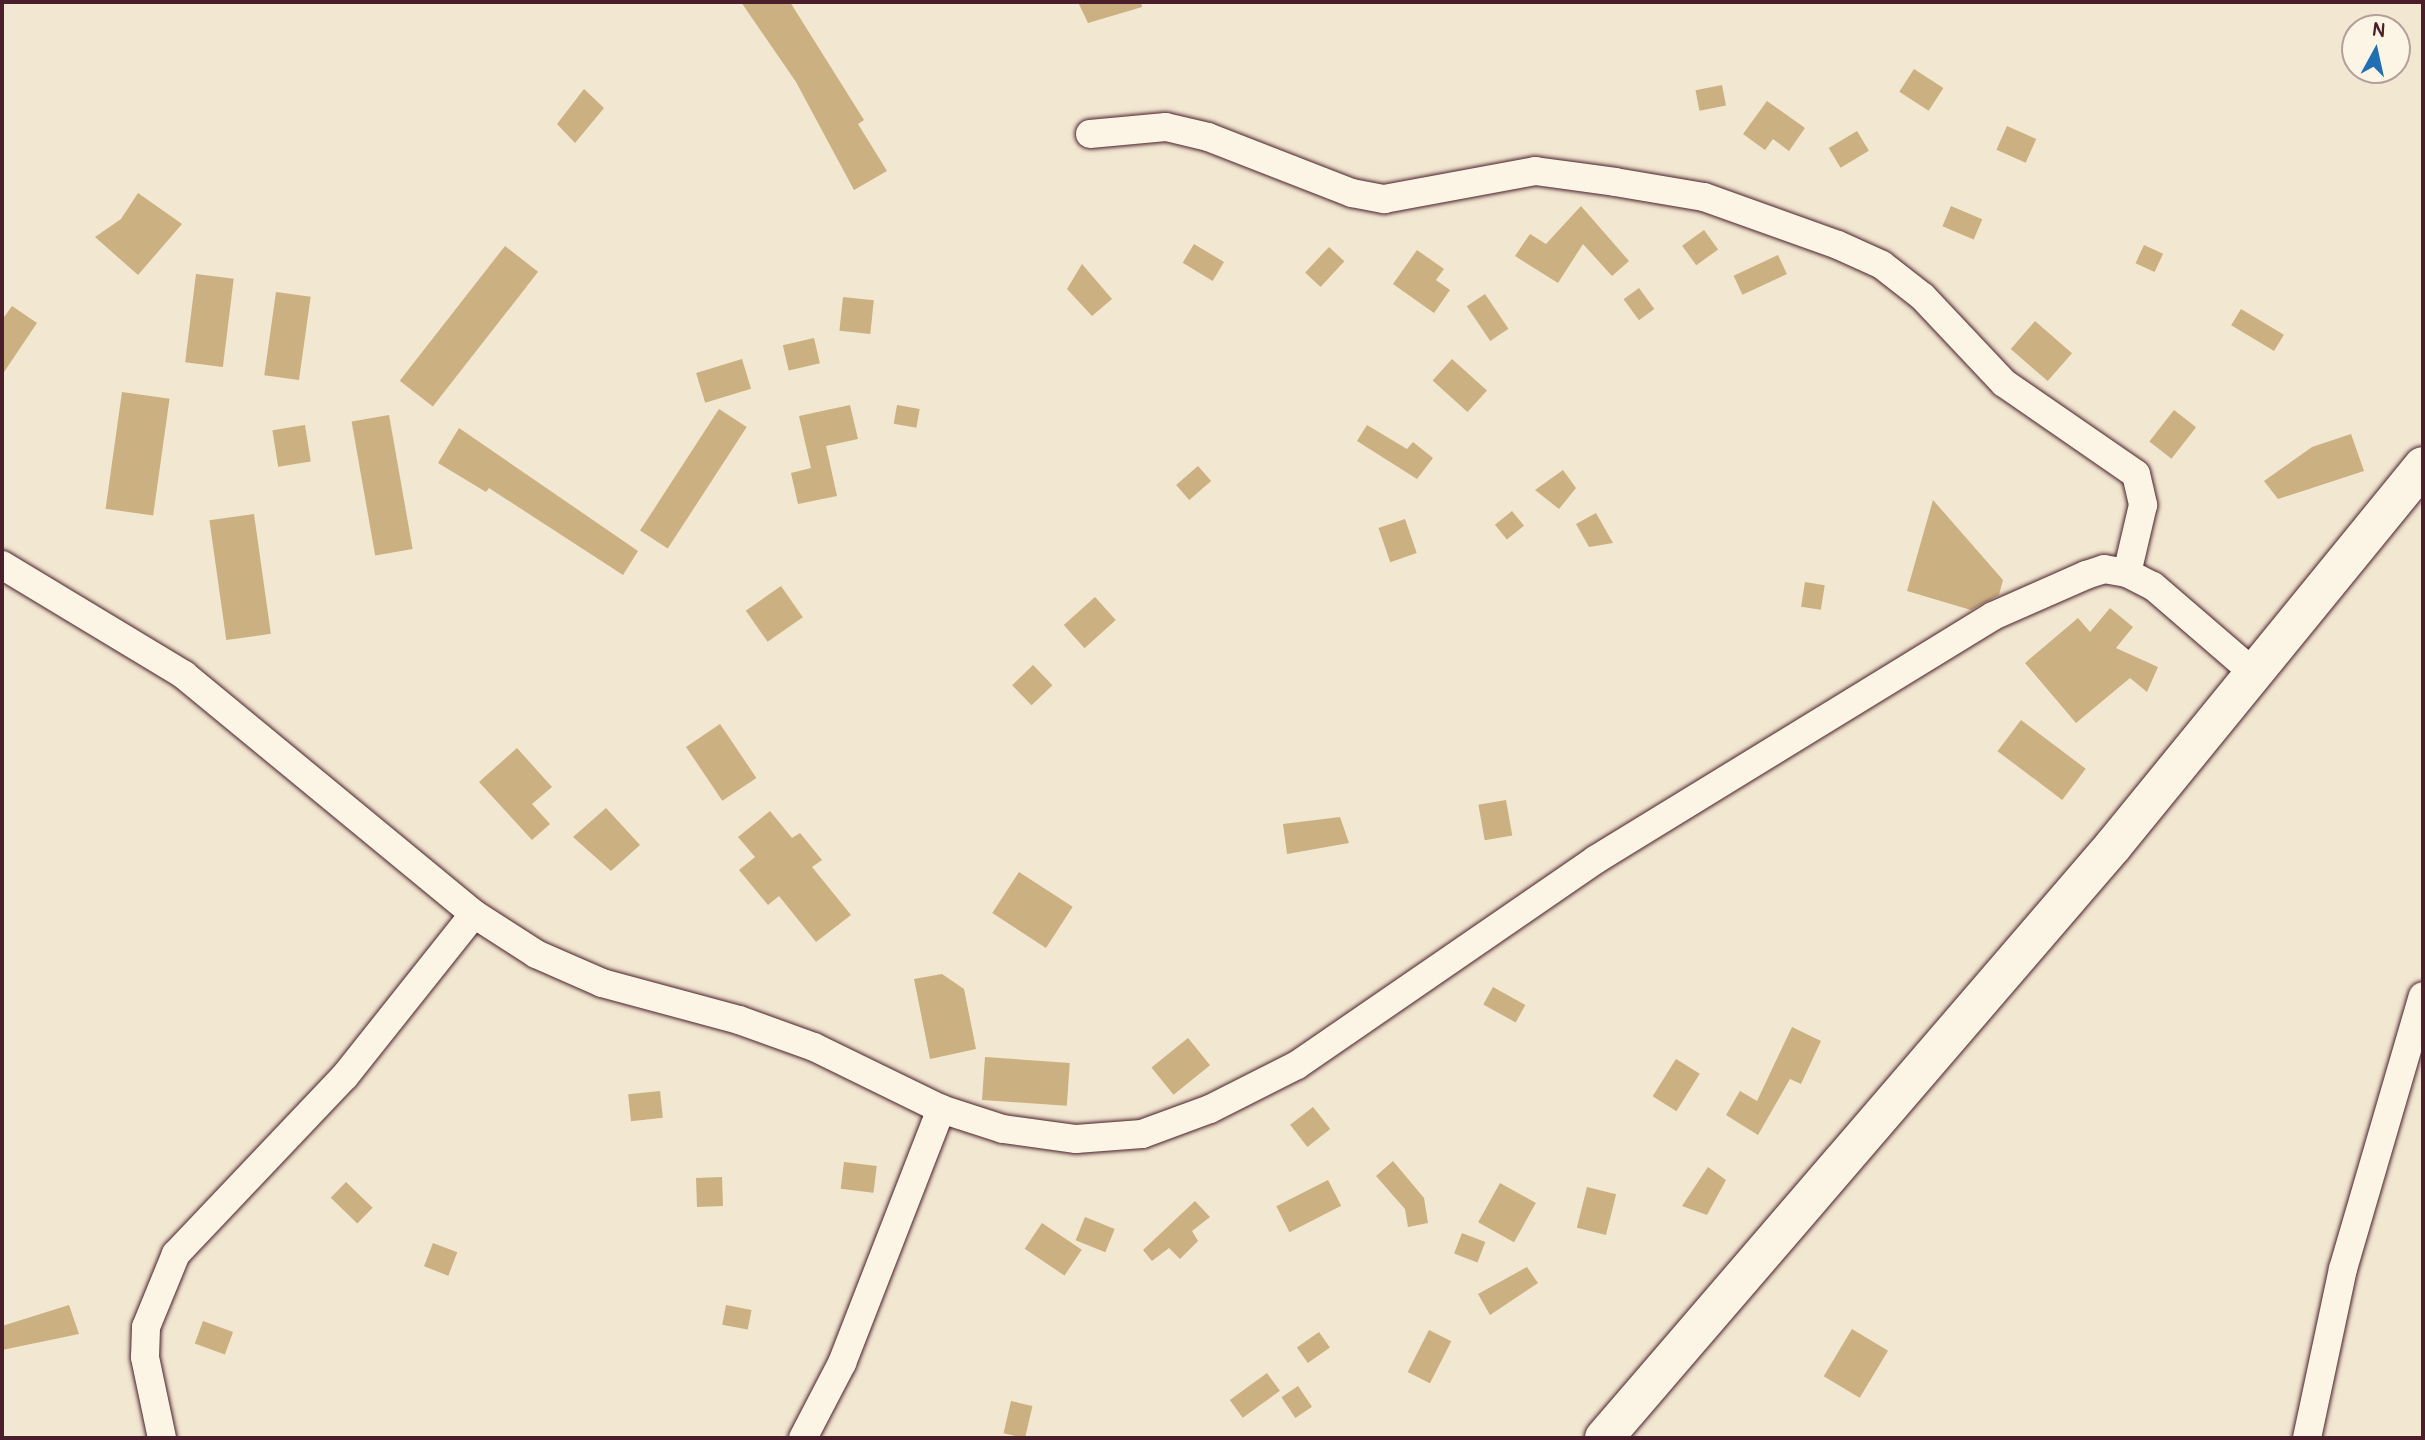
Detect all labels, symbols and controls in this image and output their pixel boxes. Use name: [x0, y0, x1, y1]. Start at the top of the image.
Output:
north arrow: [2341, 14, 2411, 84]
text: N: [2371, 17, 2387, 43]

